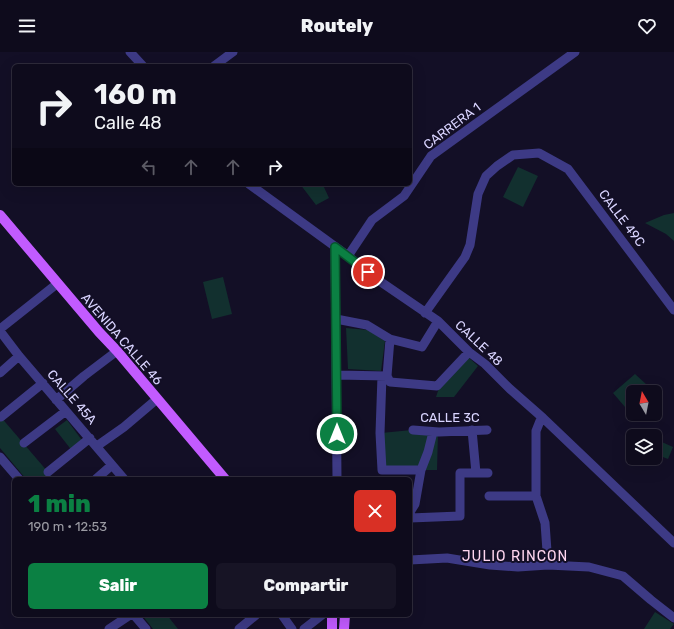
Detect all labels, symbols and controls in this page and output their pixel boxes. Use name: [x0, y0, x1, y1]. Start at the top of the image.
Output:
icon: menu: [16, 15, 38, 37]
text: Routely: [301, 15, 373, 37]
icon: heart: [636, 15, 658, 37]
text: 160 m: [94, 78, 177, 111]
icon: right: [28, 80, 80, 132]
street label: CARRERA 1: [420, 100, 484, 152]
text: Calle 48: [94, 112, 162, 134]
icon: left: [138, 156, 160, 178]
icon: ahead: [180, 156, 202, 178]
icon: ahead: [222, 156, 244, 178]
icon: right: [264, 156, 286, 178]
street label: CALLE 49C: [596, 187, 648, 250]
pin: [351, 255, 385, 289]
icon: arrive: [357, 261, 379, 283]
street label: AVENIDA CALLE 46: [78, 290, 166, 388]
street label: CALLE 48: [452, 317, 506, 369]
street label: CALLE 45A: [44, 367, 100, 428]
north arrow: [626, 385, 662, 421]
map controls: [626, 385, 662, 465]
street label: CALLE 3C: [420, 410, 480, 425]
position arrow: [316, 413, 358, 455]
button: layers: [626, 429, 662, 465]
text: 1 min: [28, 490, 91, 518]
button: close: [354, 490, 396, 532]
text: 190 m · 12:53: [28, 519, 107, 534]
district label: JULIO RINCON: [462, 548, 568, 565]
button: Salir: [28, 563, 208, 609]
button: Compartir: [216, 563, 396, 609]

